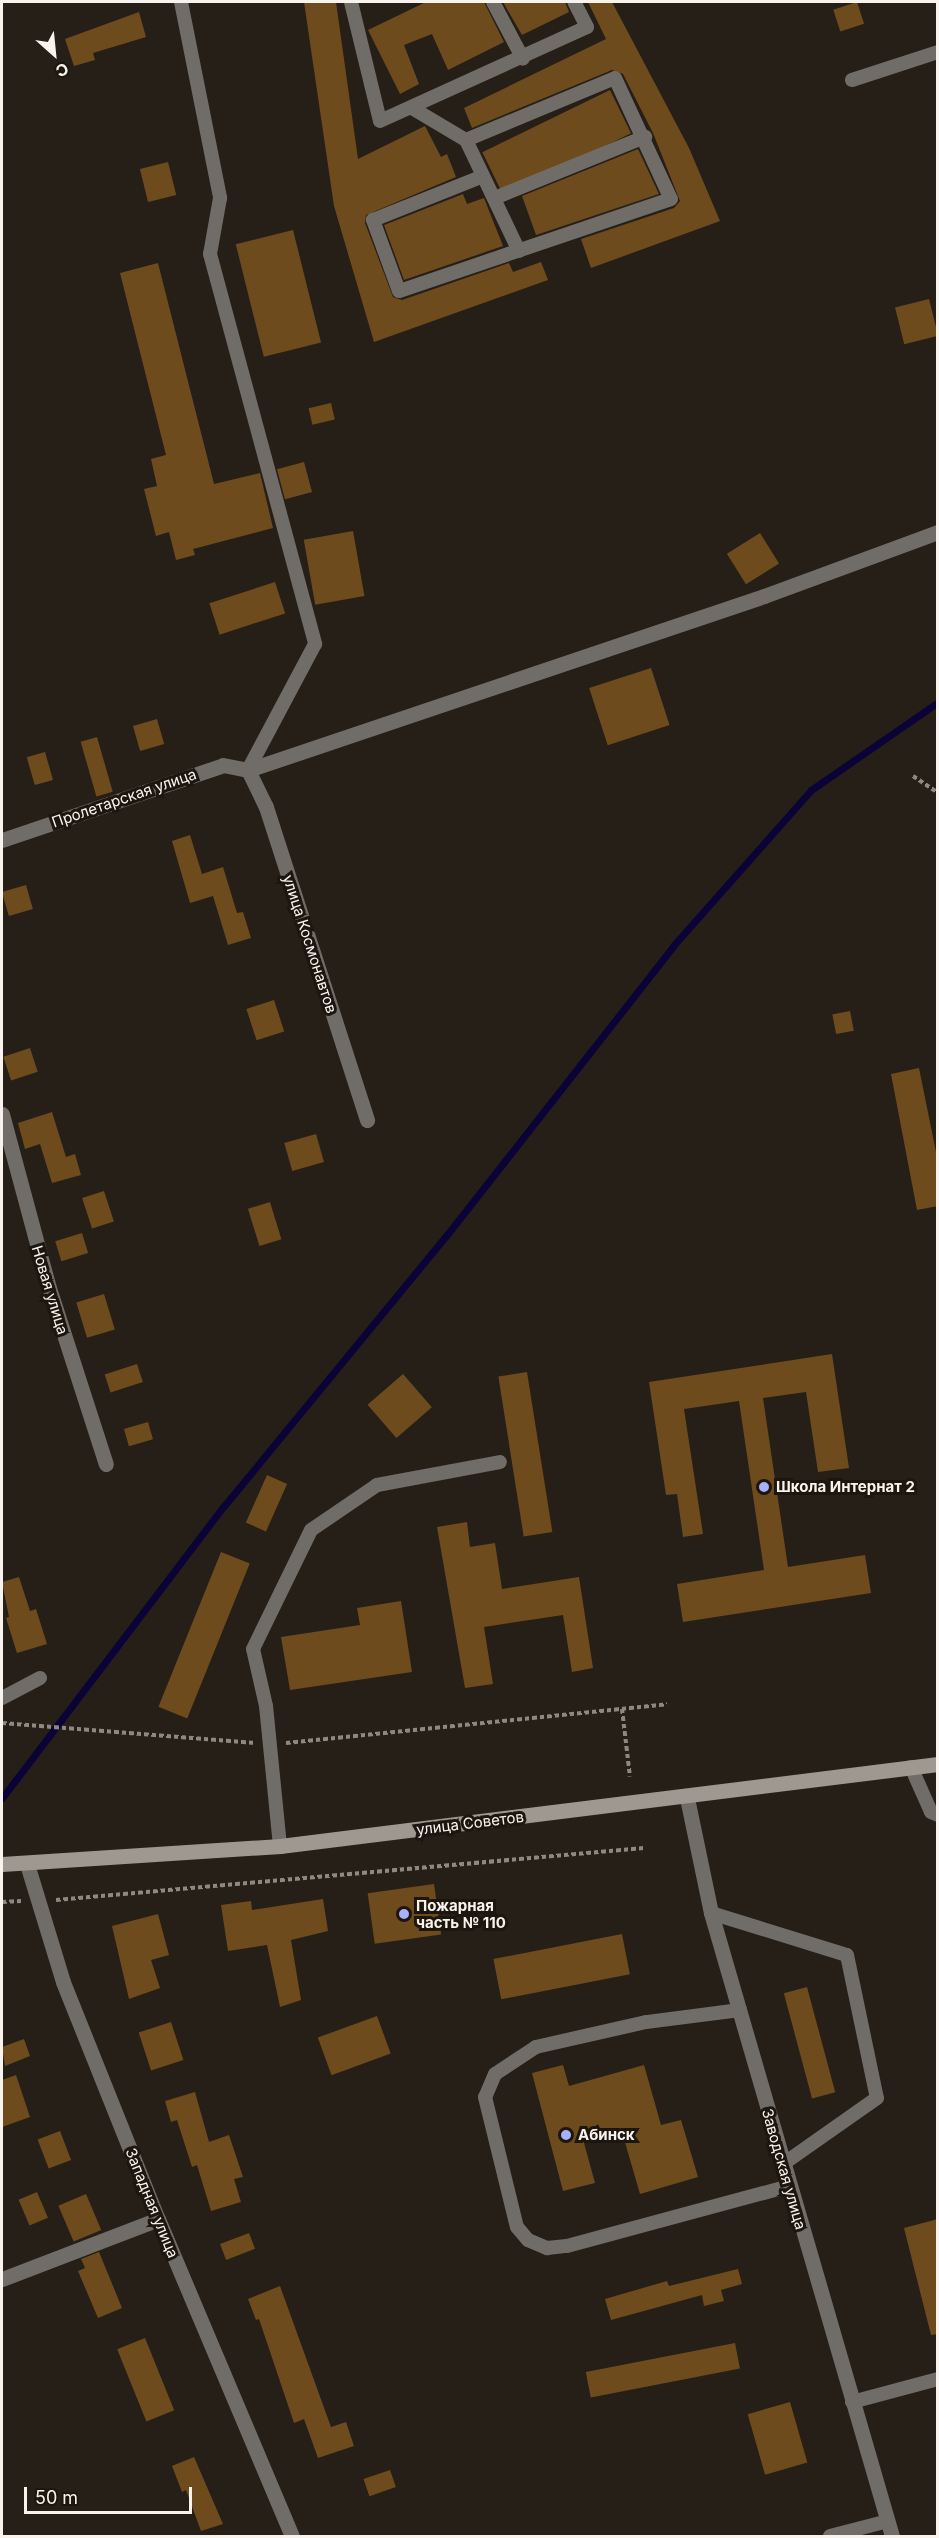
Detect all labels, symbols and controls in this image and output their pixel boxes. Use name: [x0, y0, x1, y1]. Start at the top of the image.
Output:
north arrow: [24, 24, 84, 84]
text: С: [52, 58, 72, 82]
street label: Пролетарская улица: [49, 765, 199, 831]
street label: улица Космонавтов: [279, 873, 341, 1015]
street label: Новая улица: [28, 1243, 72, 1337]
place label: Школа Интернат 2: [776, 1478, 915, 1496]
marker: Школа Интернат 2: [757, 1480, 771, 1494]
street label: улица Советов: [415, 1807, 525, 1839]
place label: Пожарная часть № 110: [416, 1896, 506, 1931]
marker: Пожарная часть № 110: [397, 1907, 411, 1921]
street label: Заводская улица: [758, 2107, 810, 2231]
place label: Абинск: [578, 2126, 635, 2144]
marker: Абинск: [559, 2128, 573, 2142]
street label: Западная улица: [122, 2145, 182, 2261]
scale bar: [27, 2475, 195, 2513]
text: 50 m: [35, 2487, 78, 2508]

